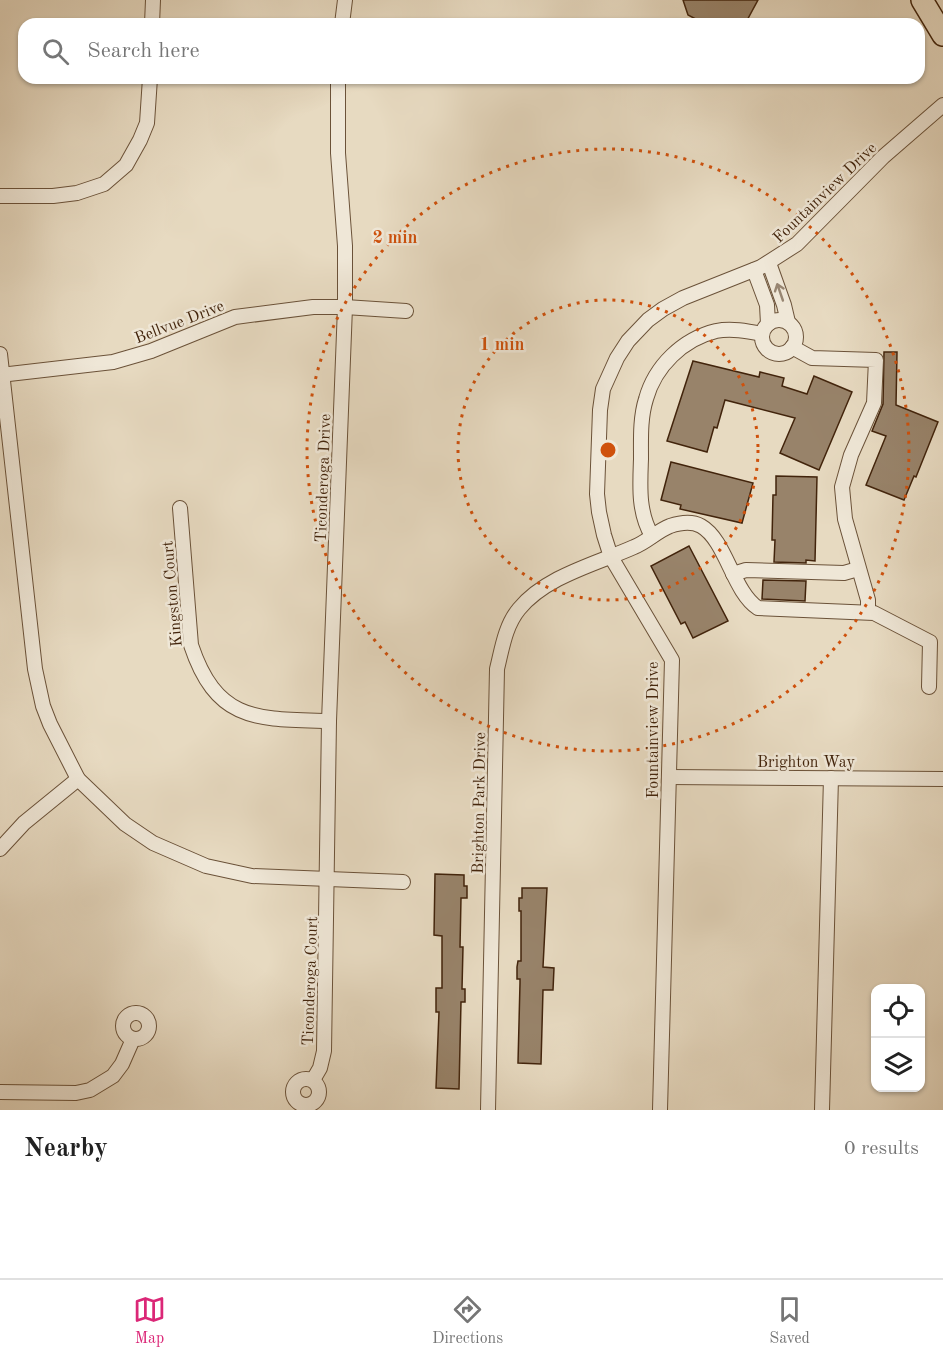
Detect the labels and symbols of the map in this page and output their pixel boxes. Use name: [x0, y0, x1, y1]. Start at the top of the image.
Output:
street label: Fountainview Drive: [771, 140, 880, 247]
text: 2 min: [372, 229, 418, 247]
one-way arrow: [773, 283, 784, 302]
street label: Bellvue Drive: [133, 298, 227, 347]
text: 1 min: [479, 336, 525, 354]
street label: Ticonderoga Drive: [314, 413, 334, 543]
centre of rings: [598, 440, 618, 460]
street label: Kingston Court: [160, 540, 186, 648]
street label: Fountainview Drive: [646, 662, 662, 798]
street label: Brighton Park Drive: [471, 732, 489, 874]
street label: Brighton Way: [757, 755, 855, 771]
street label: Ticonderoga Court: [301, 915, 321, 1046]

